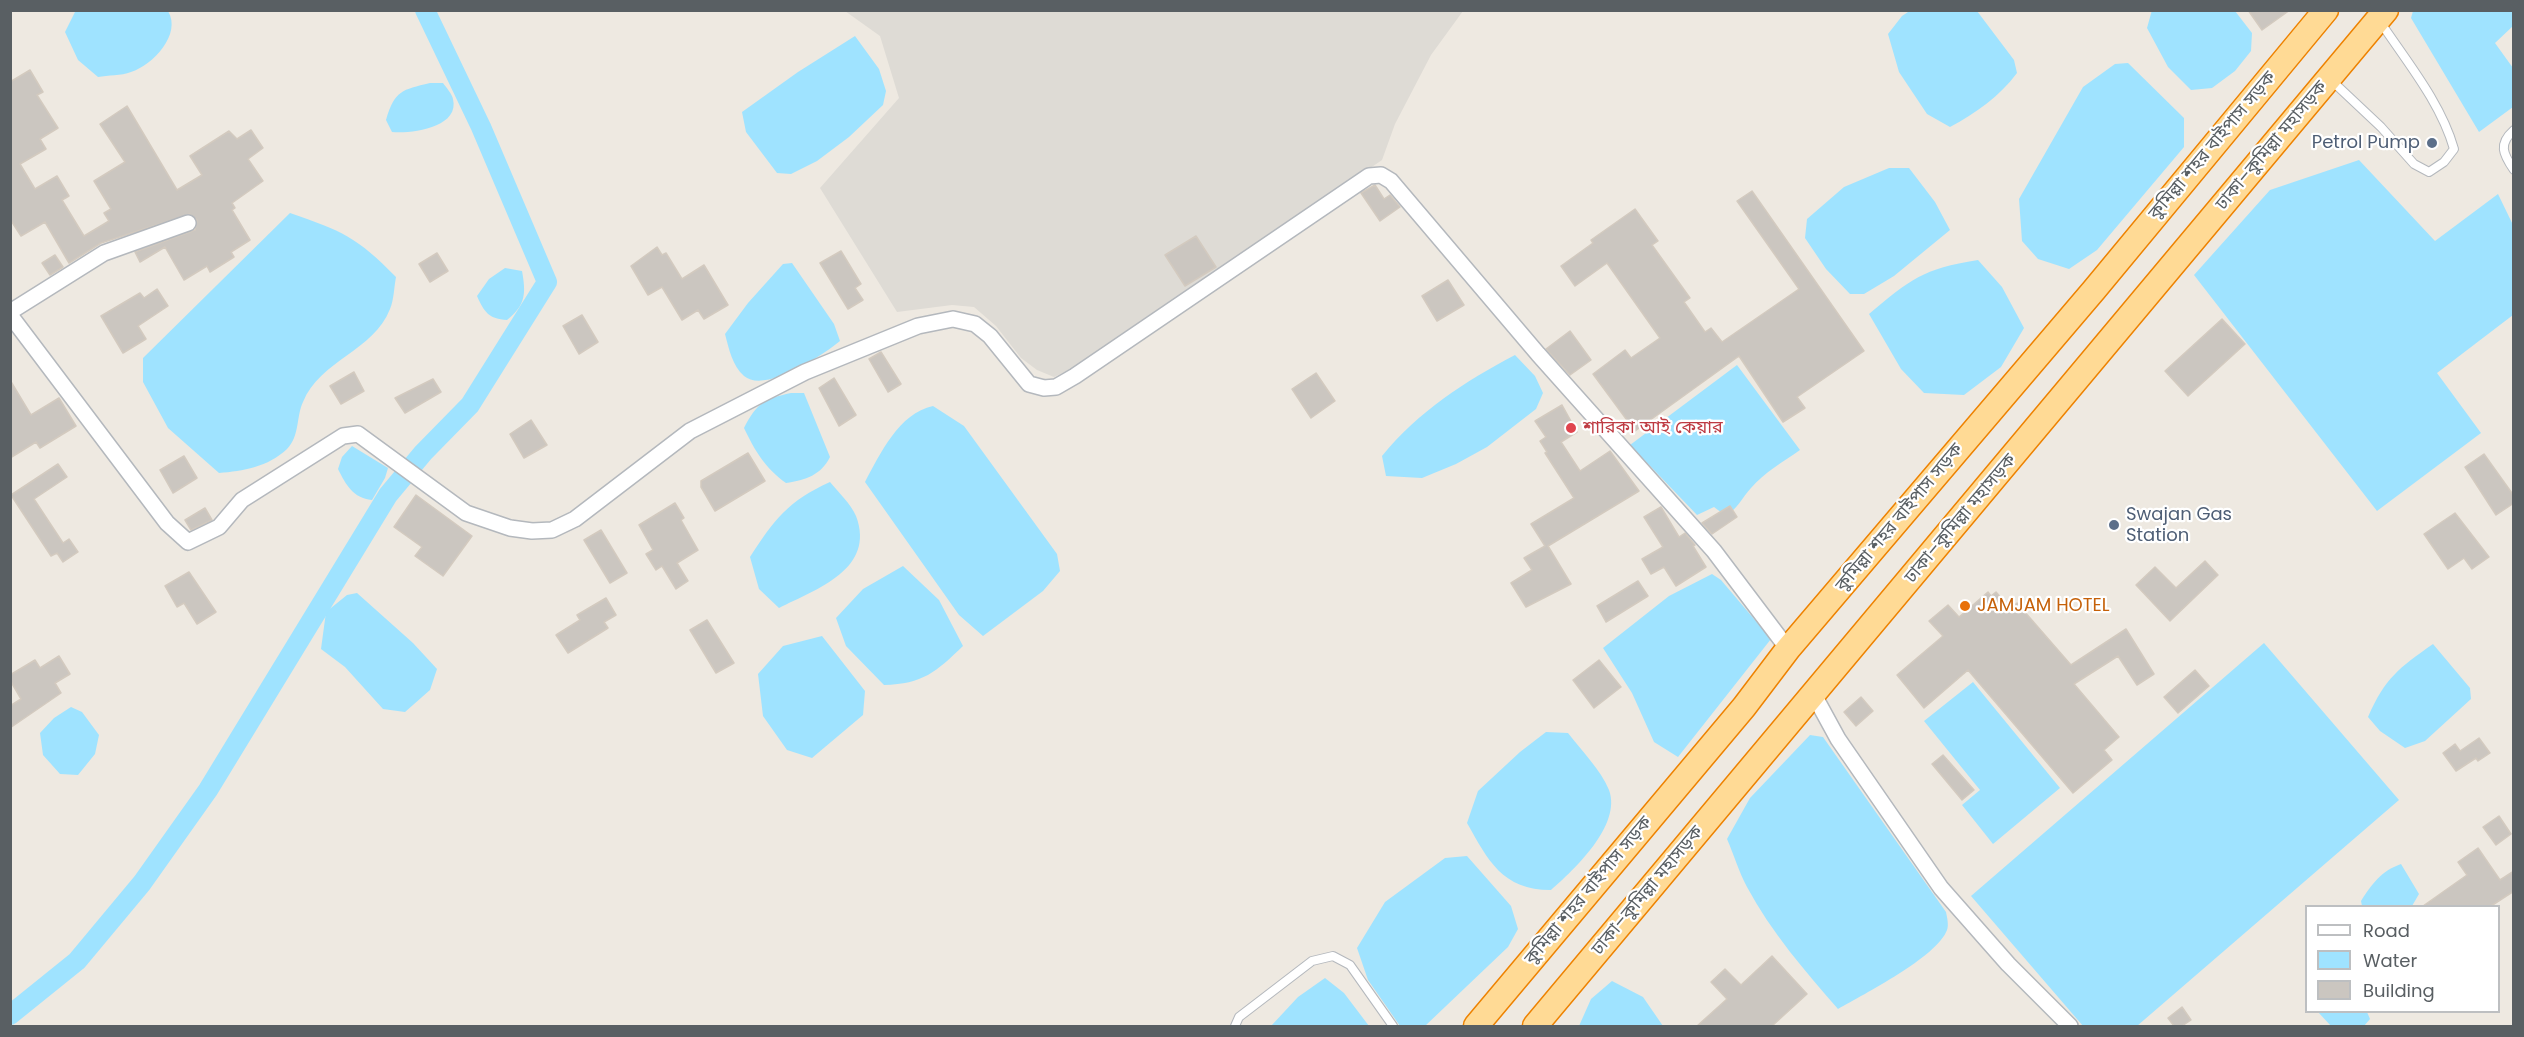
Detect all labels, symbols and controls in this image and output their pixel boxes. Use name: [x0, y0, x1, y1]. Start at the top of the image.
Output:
street label: কুমিল্লা শহর বাইপাস সড়ক: [2145, 68, 2281, 224]
street label: ঢাকা–কুমিল্লা মহাসড়ক: [2212, 77, 2332, 215]
place label: Petrol Pump: [2312, 132, 2420, 154]
marker: Petrol Pump: [2425, 136, 2439, 150]
place label: শারিকা আই কেয়ার: [1583, 417, 1723, 439]
marker: শারিকা আই কেয়ার: [1564, 421, 1578, 435]
street label: কুমিল্লা শহর বাইপাস সড়ক: [1832, 440, 1968, 596]
street label: ঢাকা–কুমিল্লা মহাসড়ক: [1901, 450, 2021, 588]
place label: Swajan Gas Station: [2126, 504, 2232, 546]
marker: Swajan Gas Station: [2107, 518, 2121, 532]
place label: JAMJAM HOTEL: [1977, 595, 2109, 617]
marker: JAMJAM HOTEL: [1958, 599, 1972, 613]
street label: কুমিল্লা শহর বাইপাস সড়ক: [1521, 813, 1657, 969]
street label: ঢাকা–কুমিল্লা মহাসড়ক: [1588, 822, 1708, 960]
legend: [2305, 905, 2500, 1013]
text: Road: [2363, 918, 2410, 943]
text: Water: [2363, 948, 2417, 973]
text: Building: [2363, 978, 2435, 1003]

